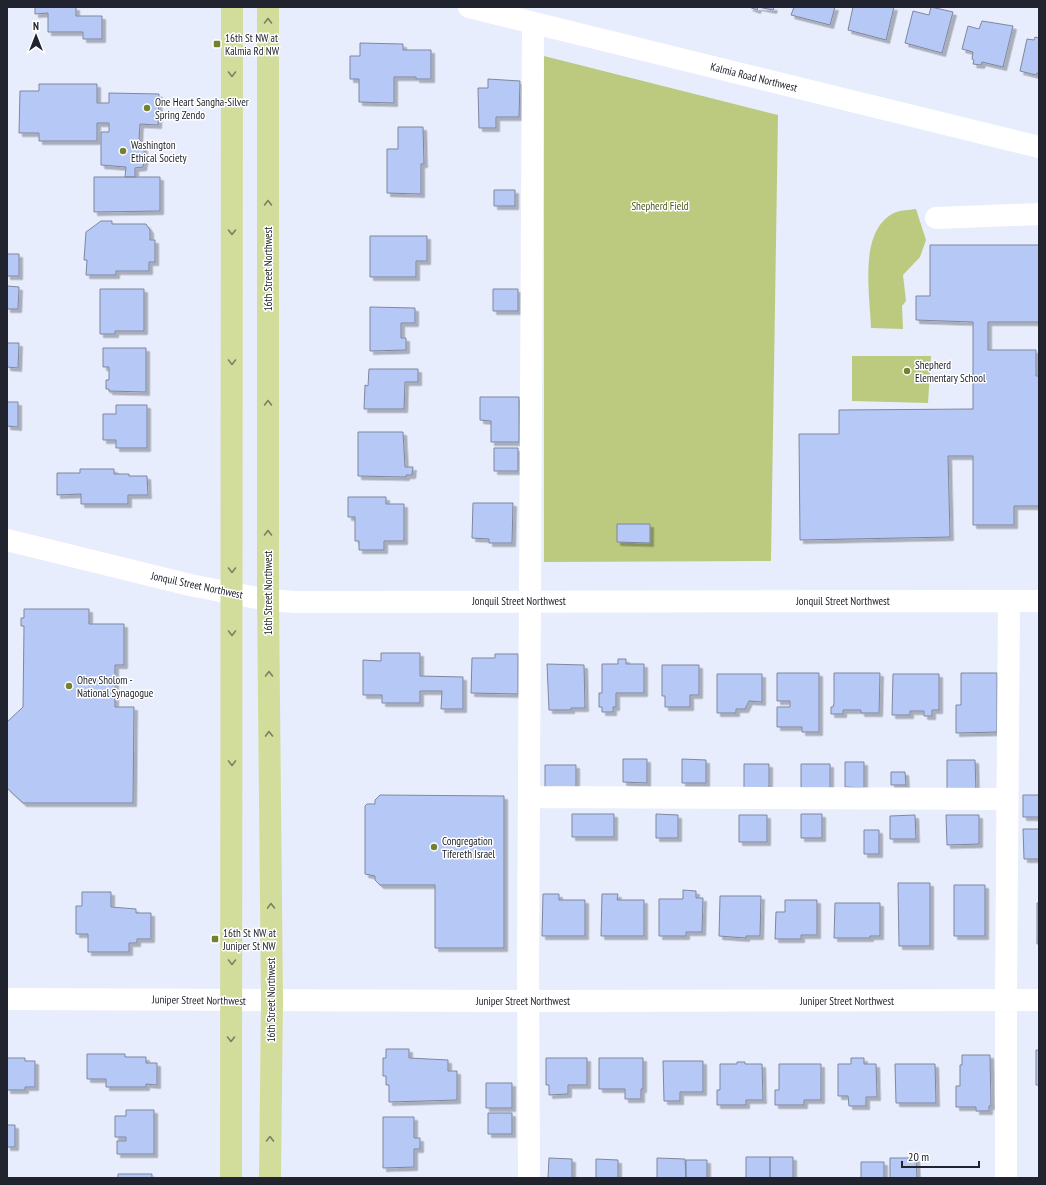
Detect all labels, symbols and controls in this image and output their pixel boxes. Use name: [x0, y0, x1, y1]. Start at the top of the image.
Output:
north arrow: [16, 16, 56, 56]
one-way arrow: [264, 18, 272, 24]
text: N: [33, 19, 39, 33]
place label: 16th St NW at Kalmia Rd NW: [225, 31, 280, 58]
marker: 16th St NW at Kalmia Rd NW: [212, 39, 222, 49]
street label: Kalmia Road Northwest: [709, 59, 799, 95]
one-way arrow: [228, 71, 236, 77]
place label: One Heart Sangha-Silver Spring Zendo: [155, 95, 249, 122]
marker: One Heart Sangha-Silver Spring Zendo: [142, 103, 152, 113]
place label: Washington Ethical Society: [131, 138, 187, 165]
marker: Washington Ethical Society: [118, 146, 128, 156]
park label: Shepherd Field: [631, 199, 689, 213]
one-way arrow: [264, 200, 272, 206]
street label: 16th Street Northwest: [261, 227, 275, 311]
one-way arrow: [228, 229, 236, 235]
place label: Shepherd Elementary School: [915, 358, 986, 385]
one-way arrow: [228, 359, 236, 365]
marker: Shepherd Elementary School: [902, 366, 912, 376]
one-way arrow: [264, 400, 272, 406]
one-way arrow: [264, 530, 272, 536]
street label: 16th Street Northwest: [261, 551, 275, 635]
one-way arrow: [228, 567, 236, 573]
street label: Jonquil Street Northwest: [149, 568, 244, 602]
street label: Jonquil Street Northwest: [471, 594, 566, 608]
street label: Jonquil Street Northwest: [795, 594, 890, 608]
one-way arrow: [228, 630, 236, 636]
one-way arrow: [265, 671, 273, 677]
place label: Ohev Sholom - National Synagogue: [77, 673, 154, 700]
marker: Ohev Sholom - National Synagogue: [64, 681, 74, 691]
one-way arrow: [265, 731, 273, 737]
one-way arrow: [228, 760, 236, 766]
place label: Congregation Tifereth Israel: [442, 834, 496, 861]
marker: Congregation Tifereth Israel: [429, 842, 439, 852]
one-way arrow: [267, 903, 275, 909]
place label: 16th St NW at Juniper St NW: [222, 926, 276, 953]
marker: 16th St NW at Juniper St NW: [210, 934, 220, 944]
street label: 16th Street Northwest: [264, 958, 278, 1042]
one-way arrow: [227, 959, 236, 965]
street label: Juniper Street Northwest: [151, 992, 246, 1008]
street label: Juniper Street Northwest: [475, 994, 570, 1008]
street label: Juniper Street Northwest: [799, 994, 894, 1008]
one-way arrow: [227, 1036, 235, 1042]
one-way arrow: [266, 1136, 274, 1142]
scale bar: [902, 1143, 979, 1169]
text: 20 m: [908, 1149, 929, 1164]

